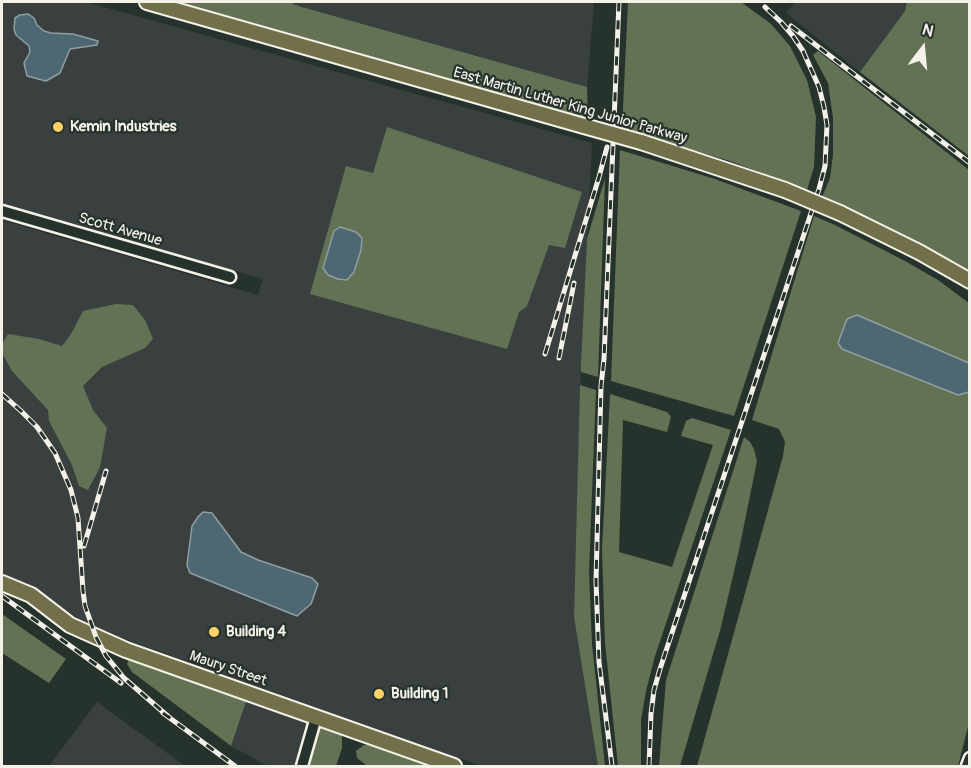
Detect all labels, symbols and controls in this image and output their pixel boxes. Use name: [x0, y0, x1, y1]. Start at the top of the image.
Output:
north arrow: [893, 18, 953, 78]
text: N: [920, 20, 936, 42]
street label: East Martin Luther King Junior Parkway: [451, 64, 689, 148]
place label: Kemin Industries: [70, 118, 176, 136]
marker: Kemin Industries: [51, 120, 65, 134]
street label: Scott Avenue: [76, 210, 164, 250]
place label: Building 4: [226, 623, 286, 641]
marker: Building 4: [207, 625, 221, 639]
street label: Maury Street: [187, 647, 269, 691]
place label: Building 1: [391, 685, 448, 703]
marker: Building 1: [372, 687, 386, 701]

